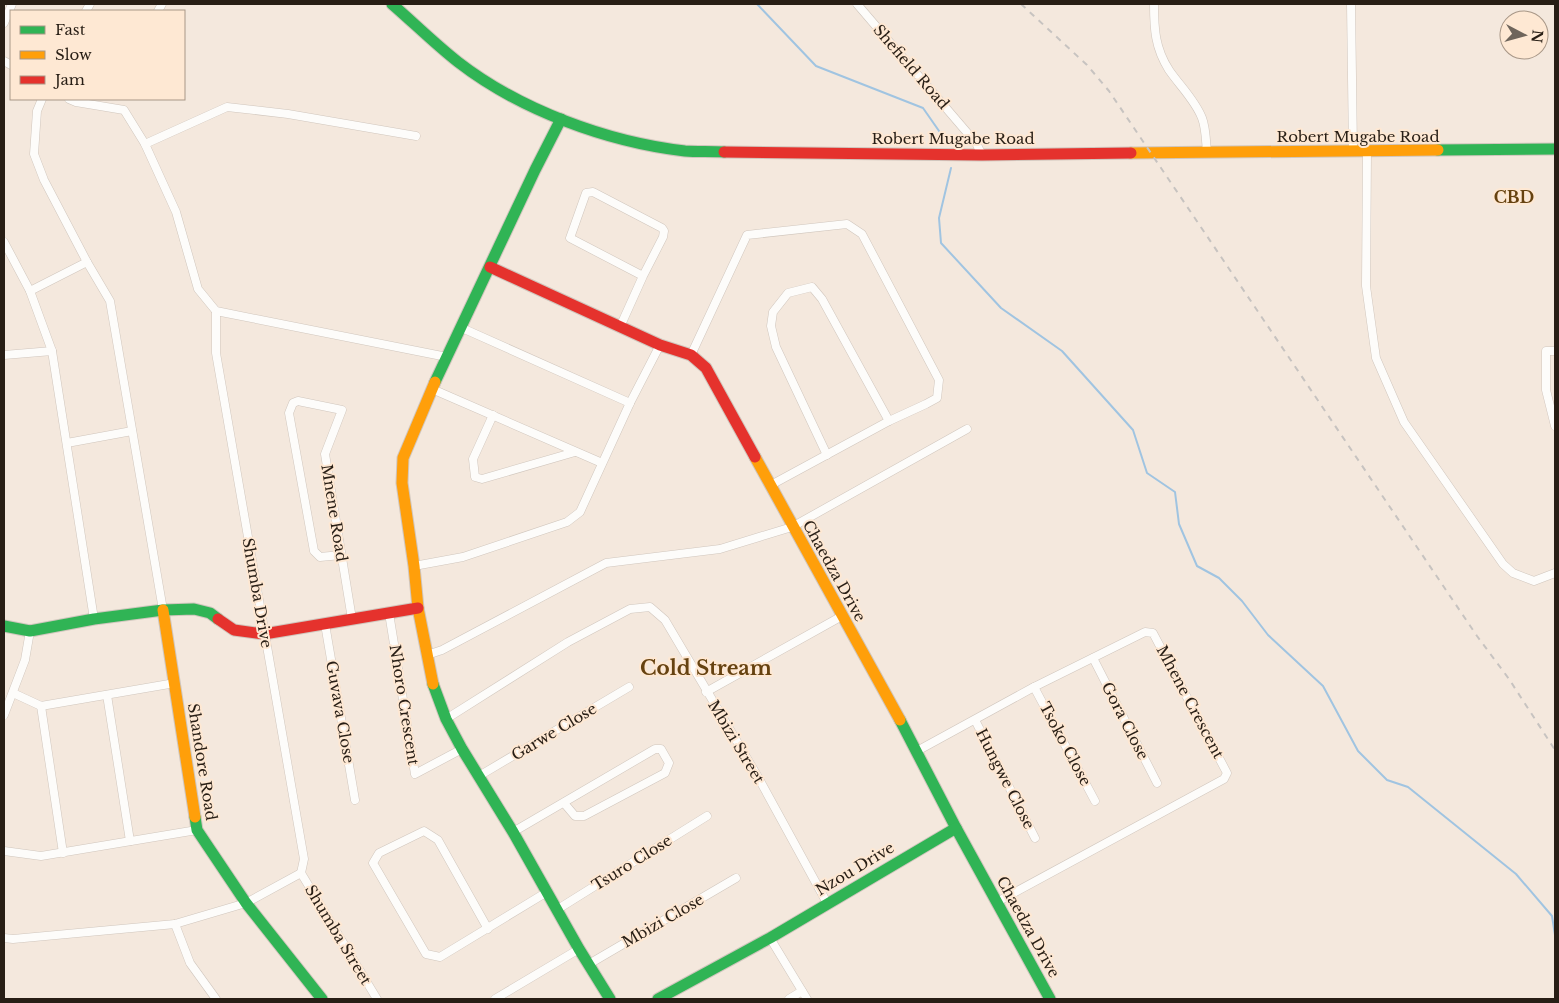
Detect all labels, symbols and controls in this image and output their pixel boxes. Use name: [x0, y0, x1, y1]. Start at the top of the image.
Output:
legend: [10, 10, 185, 100]
north arrow: [1499, 10, 1549, 60]
text: Fast: [55, 20, 86, 39]
street label: Shefield Road: [869, 20, 953, 113]
text: N: [1527, 29, 1547, 44]
text: Slow: [55, 45, 92, 64]
text: Jam: [53, 70, 85, 89]
street label: Robert Mugabe Road: [1276, 127, 1440, 146]
street label: Robert Mugabe Road: [871, 129, 1035, 148]
district label: CBD: [1494, 187, 1534, 207]
street label: Mnene Road: [317, 463, 352, 563]
street label: Chaedza Drive: [799, 517, 870, 625]
street label: Shumba Drive: [238, 536, 277, 649]
street label: Mhene Crescent: [1153, 642, 1228, 762]
street label: Nhoro Crescent: [386, 643, 423, 767]
district label: Cold Stream: [640, 656, 772, 680]
street label: Guvava Close: [322, 659, 359, 765]
street label: Gora Close: [1098, 679, 1153, 763]
street label: Mbizi Street: [704, 696, 769, 787]
street label: Garwe Close: [508, 699, 600, 764]
street label: Tsoko Close: [1035, 699, 1095, 789]
street label: Shandore Road: [184, 702, 221, 822]
street label: Hungwe Close: [972, 725, 1039, 832]
street label: Tsuro Close: [588, 830, 675, 895]
street label: Nzou Drive: [812, 838, 898, 899]
street label: Chaedza Drive: [993, 873, 1064, 981]
street label: Shumba Street: [301, 881, 376, 989]
street label: Mbizi Close: [619, 890, 707, 952]

